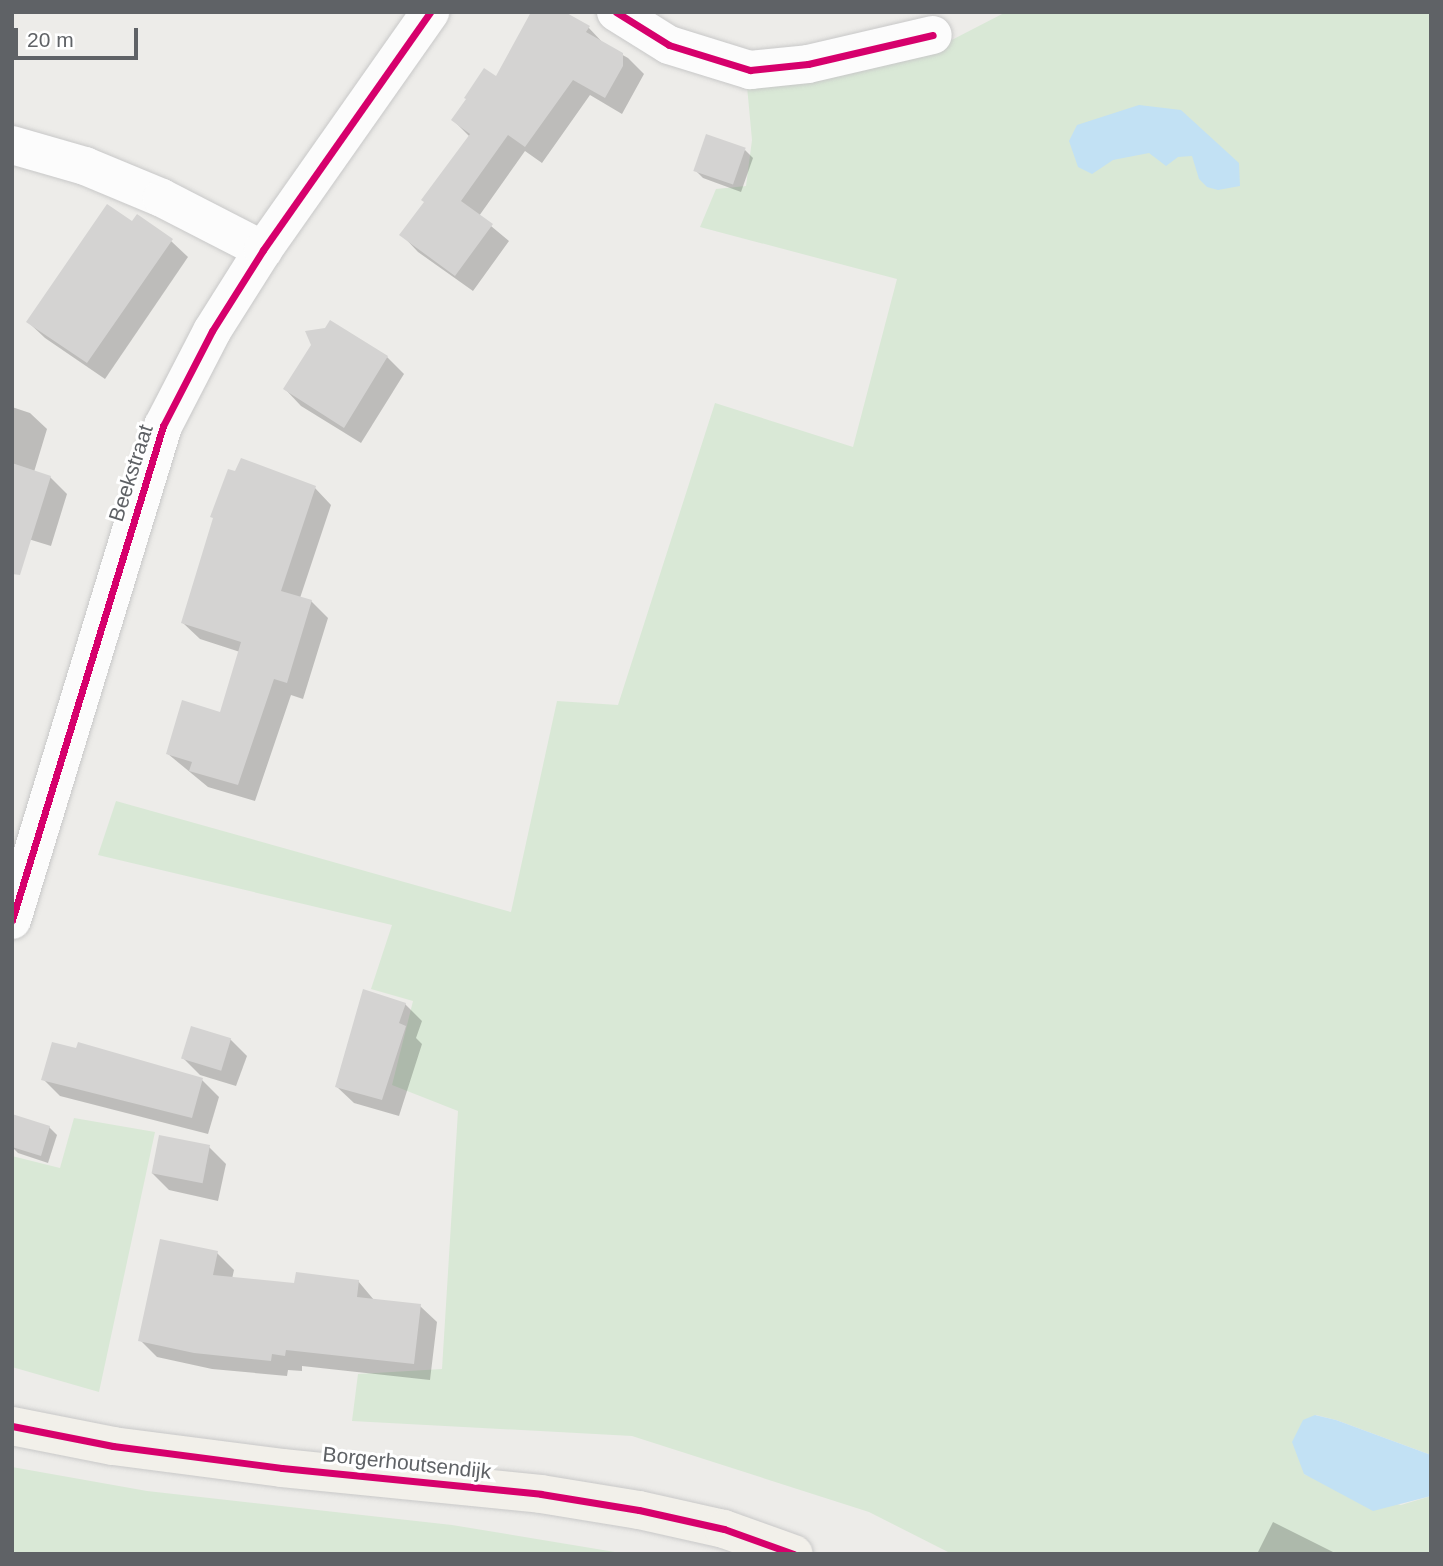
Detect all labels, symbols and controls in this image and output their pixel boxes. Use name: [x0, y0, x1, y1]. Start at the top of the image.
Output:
scale bar: [18, 14, 142, 58]
text: 20 m: [27, 28, 74, 51]
street label: Beekstraat: [104, 421, 158, 525]
street label: Borgerhoutsendijk: [322, 1442, 492, 1484]

